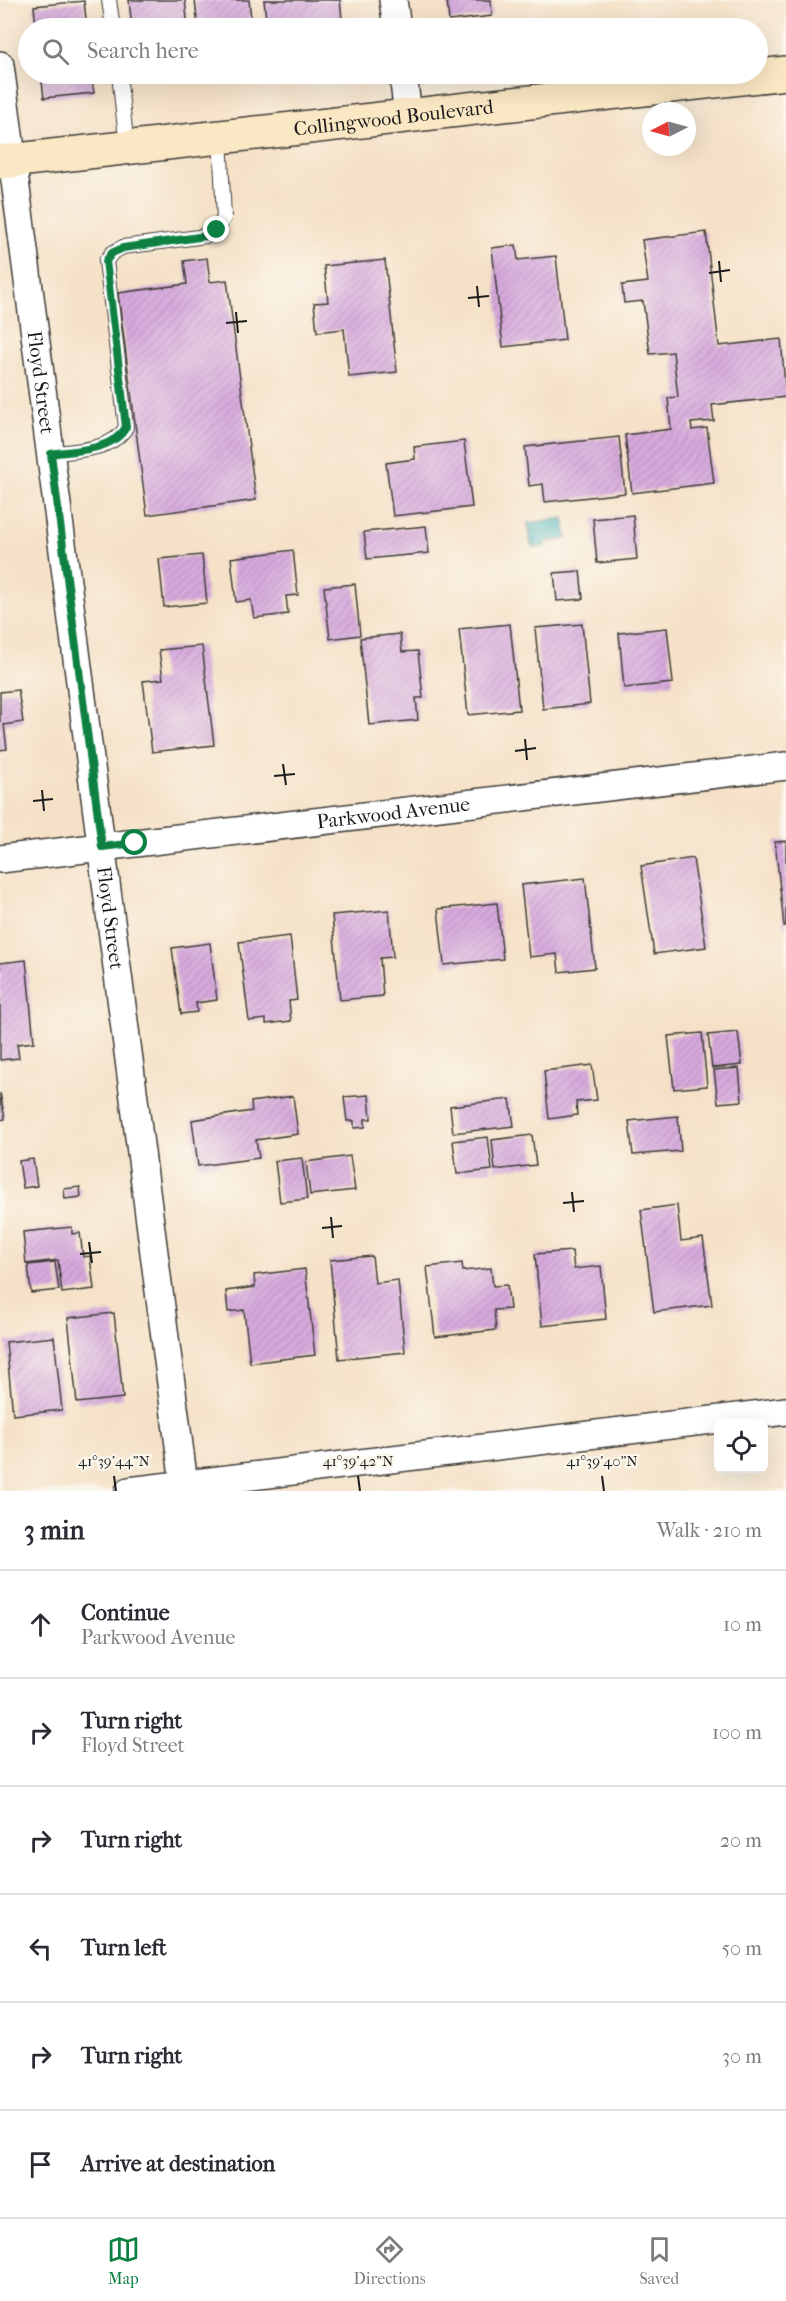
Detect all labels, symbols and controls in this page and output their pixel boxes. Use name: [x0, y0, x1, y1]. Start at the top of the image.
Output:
search box: [18, 18, 768, 84]
icon: search: [39, 35, 72, 68]
text: Search here: [87, 38, 199, 64]
street label: Collingwood Boulevard: [292, 95, 496, 140]
north arrow: [642, 102, 696, 156]
route end: [203, 216, 229, 242]
street label: Floyd Street: [23, 329, 59, 435]
street label: Parkwood Avenue: [315, 792, 471, 833]
route start: [121, 829, 147, 855]
street label: Floyd Street: [93, 865, 129, 971]
map controls: [714, 1419, 768, 1473]
button: locate: [714, 1419, 768, 1473]
text: 41°39'44"N: [78, 1452, 151, 1470]
text: 41°39'42"N: [323, 1452, 394, 1470]
text: 41°39'40"N: [566, 1452, 638, 1470]
text: 3 min: [24, 1515, 85, 1546]
text: Walk · 210 m: [657, 1519, 762, 1542]
text: Continue: [81, 1600, 170, 1626]
icon: ahead: [24, 1608, 57, 1641]
text: 10 m: [723, 1613, 762, 1636]
text: Parkwood Avenue: [81, 1626, 235, 1649]
text: Turn right: [81, 1708, 182, 1734]
icon: right: [24, 1716, 57, 1749]
text: 100 m: [712, 1721, 762, 1744]
text: Floyd Street: [81, 1734, 185, 1757]
icon: right: [24, 1824, 57, 1857]
text: Turn right: [81, 1827, 182, 1853]
text: 20 m: [720, 1829, 762, 1852]
icon: left: [24, 1932, 57, 1965]
text: Turn left: [81, 1935, 167, 1961]
text: 50 m: [721, 1937, 762, 1960]
icon: right: [24, 2040, 57, 2073]
text: Turn right: [81, 2043, 182, 2069]
text: 30 m: [722, 2045, 762, 2068]
icon: arrive: [24, 2148, 57, 2181]
text: Arrive at destination: [81, 2151, 275, 2177]
tab: Map: [107, 2233, 140, 2288]
tab: Directions: [354, 2233, 426, 2288]
tab: Saved: [639, 2233, 679, 2288]

